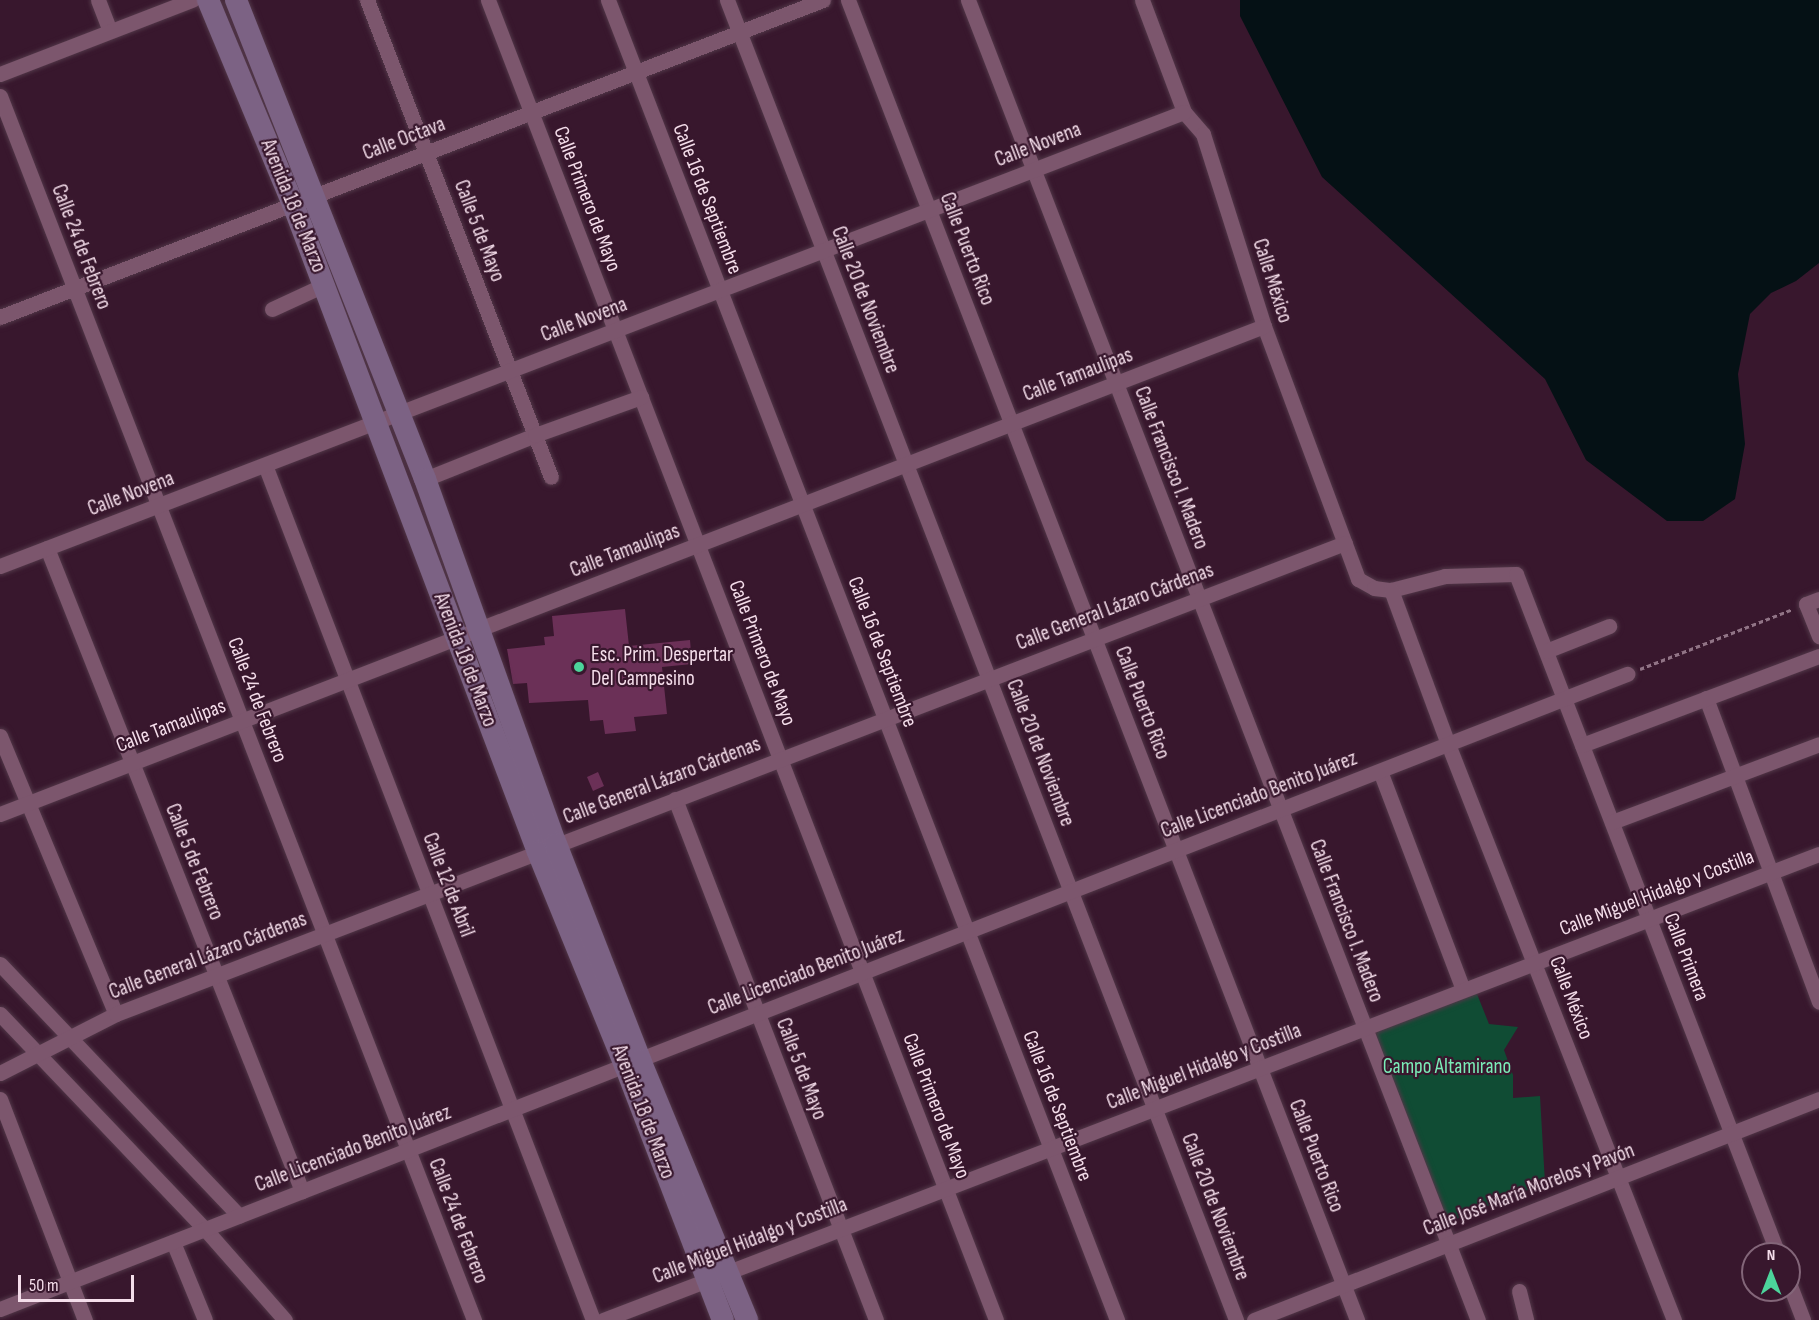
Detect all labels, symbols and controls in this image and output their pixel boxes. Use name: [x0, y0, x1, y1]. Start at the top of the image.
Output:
street label: Calle Octava: [359, 112, 449, 166]
street label: Calle Novena: [991, 117, 1085, 173]
street label: Calle 16 de Septiembre: [667, 120, 747, 278]
street label: Calle Primero de Mayo: [548, 123, 626, 275]
street label: Avenida 18 de Marzo: [255, 136, 331, 276]
street label: Calle 5 de Mayo: [448, 177, 510, 285]
street label: Calle 24 de Febrero: [46, 181, 116, 313]
street label: Calle Puerto Rico: [934, 189, 1000, 309]
street label: Calle 20 de Noviembre: [825, 223, 905, 377]
street label: Calle México: [1247, 236, 1297, 326]
street label: Calle Novena: [537, 292, 631, 348]
street label: Calle Tamaulipas: [1020, 343, 1136, 407]
street label: Calle Francisco I. Madero: [1128, 383, 1214, 553]
street label: Calle Novena: [84, 466, 178, 522]
street label: Calle Tamaulipas: [567, 519, 683, 583]
street label: Calle General Lázaro Cárdenas: [1013, 558, 1217, 656]
street label: Calle 16 de Septiembre: [842, 573, 922, 731]
street label: Calle Primero de Mayo: [723, 577, 801, 729]
street label: Avenida 18 de Marzo: [428, 590, 502, 730]
street label: Calle 24 de Febrero: [222, 634, 292, 766]
place label: Esc. Prim. Despertar Del Campesino: [591, 642, 733, 692]
street label: Calle Puerto Rico: [1109, 643, 1175, 763]
marker: Esc. Prim. Despertar Del Campesino: [572, 660, 586, 674]
street label: Calle 20 de Noviembre: [1000, 676, 1080, 830]
street label: Calle Tamaulipas: [113, 694, 229, 758]
street label: Calle General Lázaro Cárdenas: [560, 732, 764, 830]
street label: Calle Licenciado Benito Juárez: [1157, 746, 1361, 844]
street label: Calle 5 de Febrero: [159, 800, 229, 924]
street label: Calle 12 de Abril: [417, 829, 479, 941]
street label: Calle Francisco I. Madero: [1303, 836, 1389, 1006]
street label: Calle Miguel Hidalgo y Costilla: [1556, 844, 1758, 942]
street label: Calle General Lázaro Cárdenas: [106, 907, 310, 1005]
street label: Calle Primera: [1658, 910, 1714, 1004]
street label: Calle Licenciado Benito Juárez: [704, 923, 908, 1021]
street label: Calle México: [1544, 953, 1598, 1043]
street label: Calle 5 de Mayo: [770, 1015, 832, 1123]
street label: Calle Miguel Hidalgo y Costilla: [1103, 1018, 1305, 1116]
street label: Calle 16 de Septiembre: [1017, 1027, 1097, 1185]
street label: Calle Primero de Mayo: [897, 1030, 975, 1182]
street label: Avenida 18 de Marzo: [606, 1042, 680, 1182]
park label: Campo Altamirano: [1383, 1054, 1511, 1080]
street label: Calle Puerto Rico: [1283, 1096, 1349, 1216]
street label: Calle Licenciado Benito Juárez: [251, 1100, 455, 1198]
street label: Calle 20 de Noviembre: [1175, 1130, 1255, 1284]
street label: Calle José María Morelos y Pavón: [1420, 1138, 1638, 1242]
street label: Calle 24 de Febrero: [423, 1155, 493, 1287]
street label: Calle Miguel Hidalgo y Costilla: [649, 1192, 851, 1290]
north arrow: [1741, 1242, 1801, 1302]
text: N: [1767, 1246, 1775, 1265]
scale bar: [21, 1263, 136, 1301]
text: 50 m: [29, 1275, 59, 1296]

